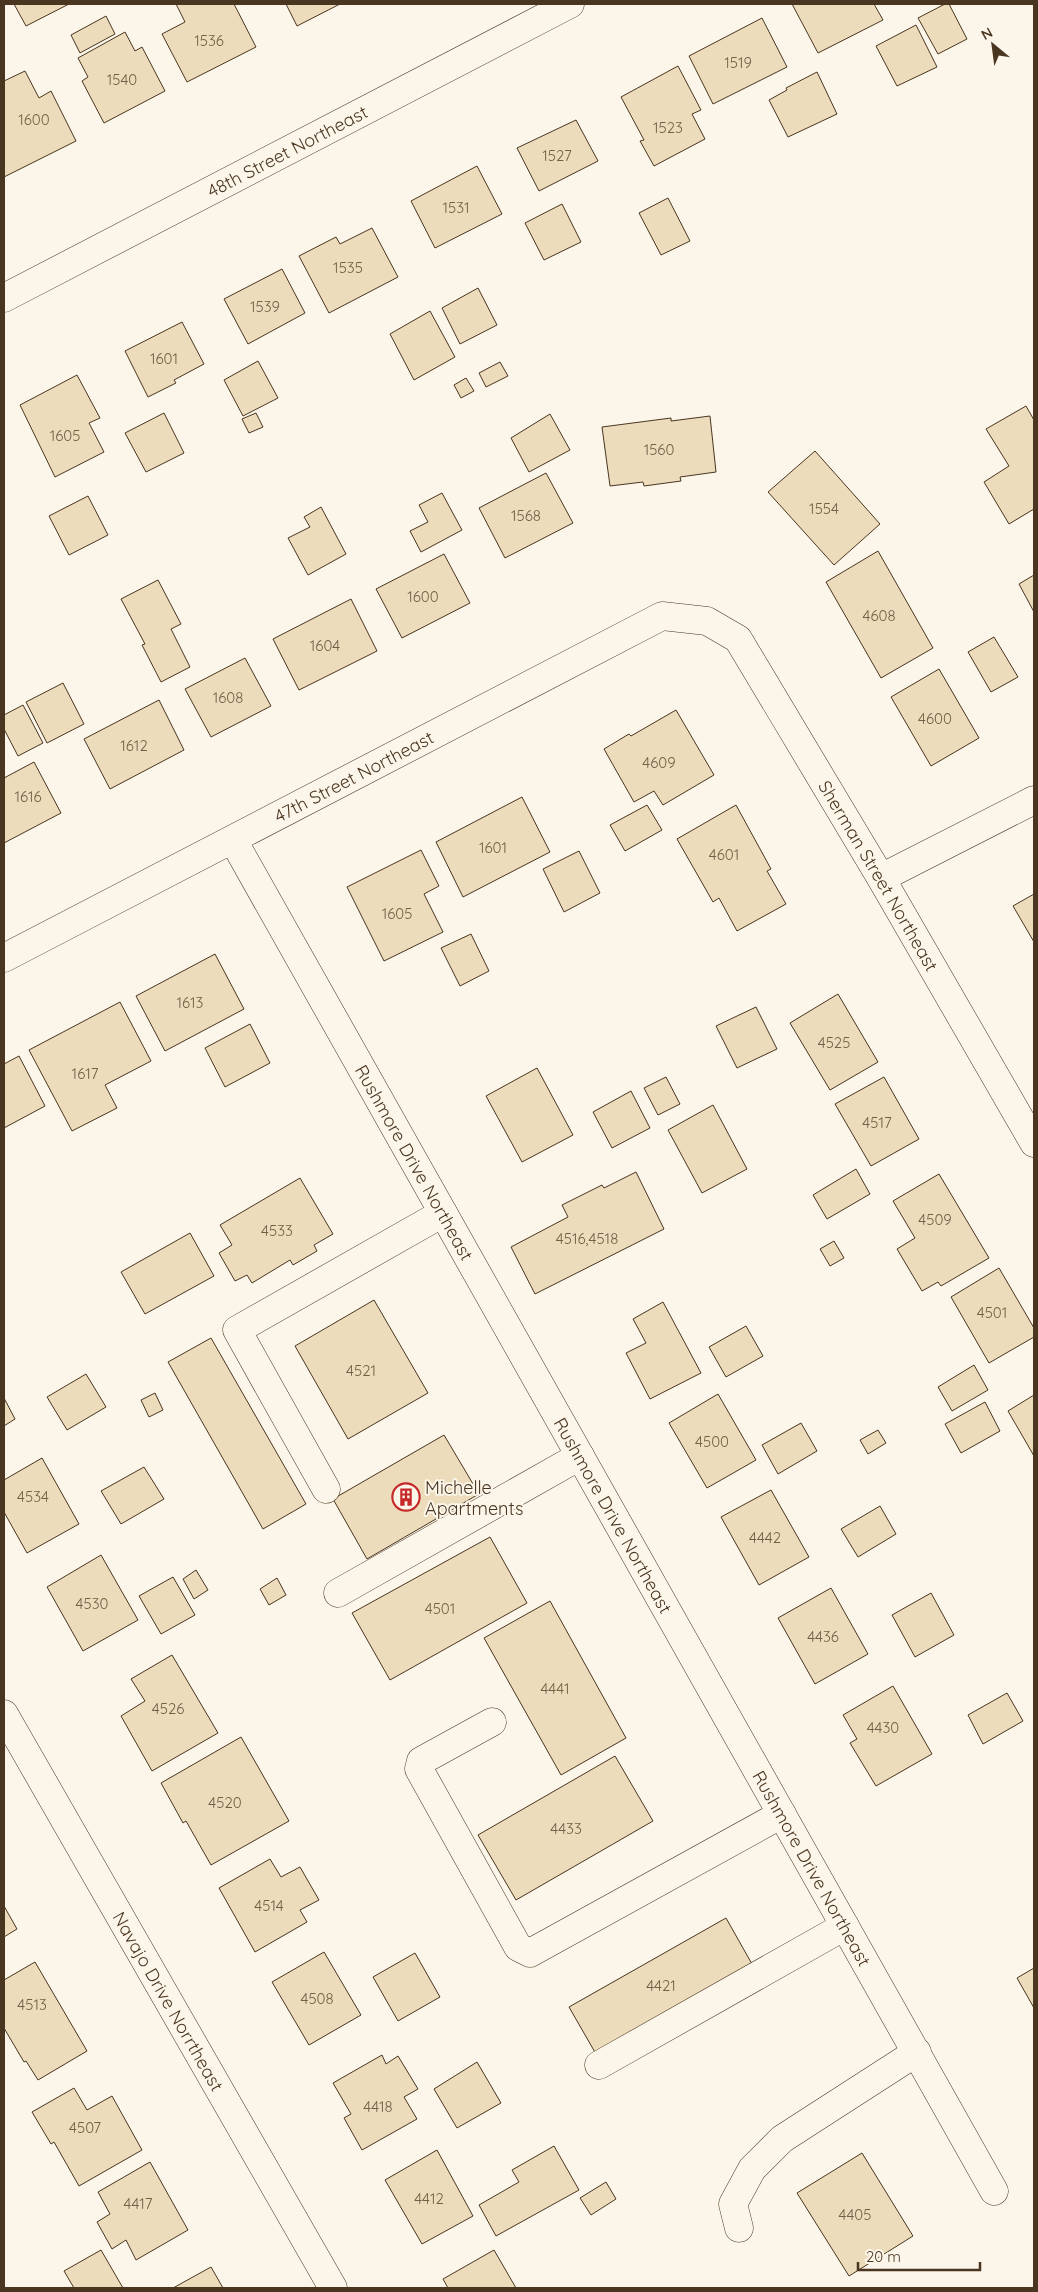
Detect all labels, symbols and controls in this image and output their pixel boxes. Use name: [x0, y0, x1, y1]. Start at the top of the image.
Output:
north arrow: [968, 20, 1018, 70]
text: N: [978, 23, 996, 44]
house number: 1536: [194, 31, 224, 50]
house number: 1519: [724, 53, 752, 72]
house number: 1540: [107, 70, 137, 89]
street label: 48th Street Northeast: [203, 100, 371, 202]
house number: 1600: [18, 110, 50, 129]
house number: 1523: [653, 118, 683, 137]
house number: 1527: [542, 146, 572, 165]
house number: 1531: [442, 198, 470, 217]
house number: 1535: [333, 258, 363, 277]
house number: 1539: [250, 297, 280, 316]
house number: 1601: [150, 349, 178, 368]
house number: 1605: [50, 426, 80, 445]
house number: 1560: [644, 440, 674, 459]
house number: 1554: [809, 499, 839, 518]
house number: 1568: [511, 506, 541, 525]
house number: 1600: [407, 587, 439, 606]
house number: 4608: [862, 606, 896, 625]
house number: 1604: [310, 636, 340, 655]
house number: 1608: [213, 688, 243, 707]
house number: 4600: [918, 709, 952, 728]
street label: 47th Street Northeast: [270, 725, 437, 827]
house number: 1612: [120, 736, 148, 755]
house number: 4609: [642, 753, 676, 772]
street label: Sherman Street Northeast: [814, 776, 944, 975]
house number: 1616: [14, 787, 42, 806]
house number: 1601: [479, 838, 507, 857]
house number: 4601: [709, 845, 739, 864]
house number: 1605: [382, 904, 412, 923]
house number: 1613: [177, 993, 204, 1012]
house number: 4525: [818, 1033, 850, 1052]
street label: Rushmore Drive Northeast: [350, 1060, 479, 1264]
house number: 1617: [72, 1064, 99, 1083]
house number: 4517: [862, 1113, 892, 1132]
house number: 4509: [918, 1210, 952, 1229]
house number: 4533: [261, 1221, 293, 1240]
house number: 4516,4518: [556, 1229, 618, 1248]
house number: 4501: [977, 1303, 1007, 1322]
house number: 4521: [346, 1361, 376, 1380]
street label: Rushmore Drive Northeast: [549, 1413, 678, 1617]
house number: 4500: [695, 1432, 729, 1451]
place label: Michelle Apartments: [425, 1476, 523, 1520]
building icon: Michelle Apartments: [391, 1482, 421, 1512]
house number: 4534: [17, 1487, 49, 1506]
house number: 4442: [749, 1528, 781, 1547]
house number: 4530: [76, 1594, 109, 1613]
house number: 4501: [425, 1599, 455, 1618]
house number: 4436: [807, 1627, 839, 1646]
house number: 4441: [540, 1679, 570, 1698]
house number: 4526: [152, 1699, 184, 1718]
house number: 4430: [867, 1718, 899, 1737]
street label: Rushmore Drive Northeast: [748, 1766, 876, 1970]
house number: 4520: [208, 1793, 242, 1812]
house number: 4433: [550, 1819, 582, 1838]
house number: 4514: [254, 1896, 284, 1915]
street label: Navajo Drive Norrtheast: [108, 1907, 229, 2095]
house number: 4421: [646, 1976, 676, 1995]
house number: 4508: [300, 1989, 334, 2008]
house number: 4513: [17, 1995, 47, 2014]
house number: 4418: [363, 2097, 393, 2116]
house number: 4507: [69, 2118, 101, 2137]
house number: 4412: [414, 2189, 444, 2208]
house number: 4417: [124, 2194, 153, 2213]
house number: 4405: [839, 2205, 871, 2224]
scale bar: [858, 2240, 980, 2272]
text: 20 m: [866, 2247, 901, 2266]

